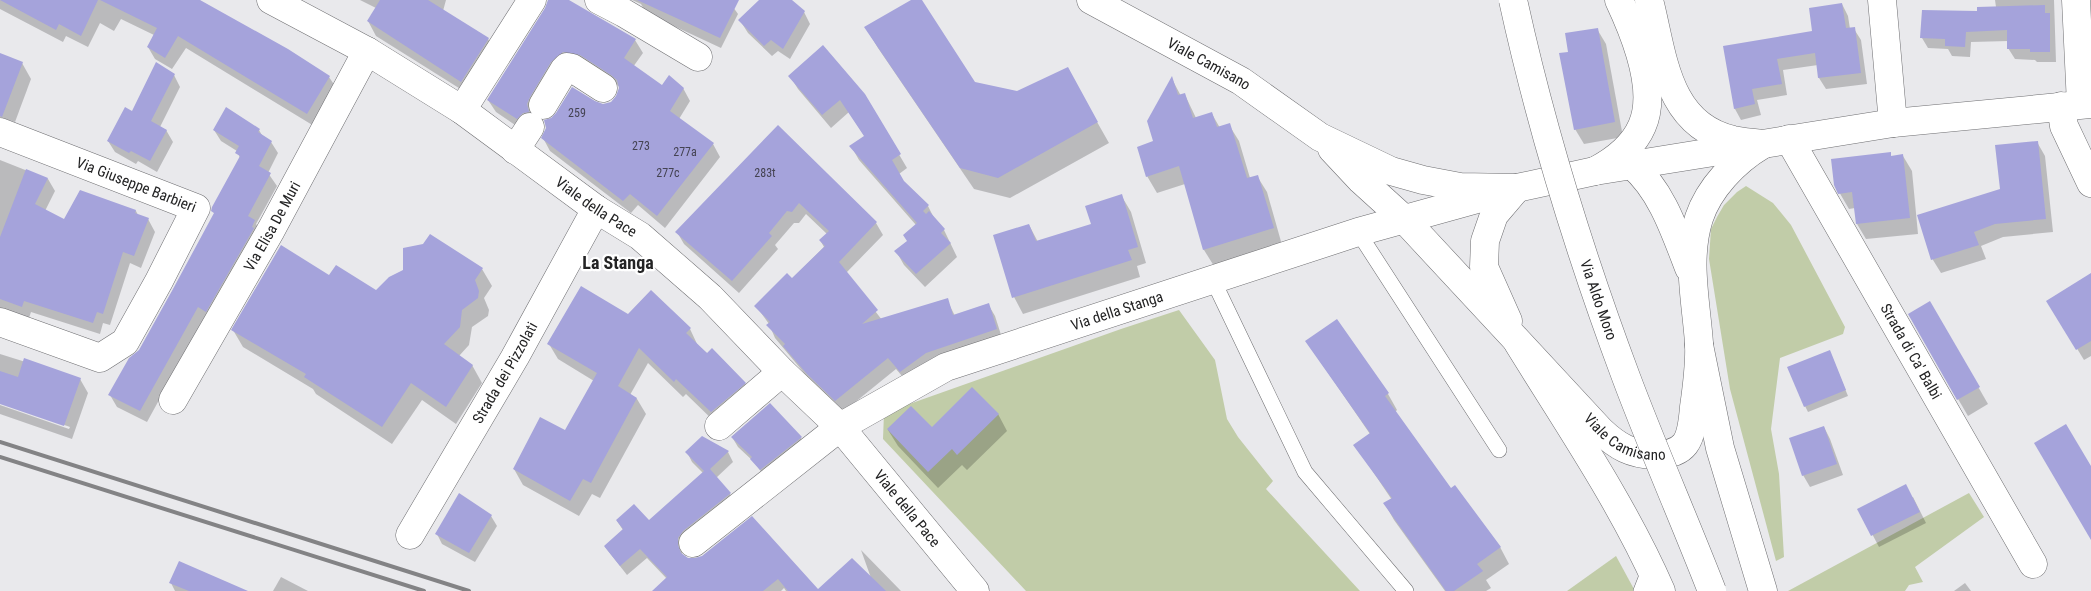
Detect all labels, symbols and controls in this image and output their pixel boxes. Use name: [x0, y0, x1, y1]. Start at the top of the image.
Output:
street label: Viale Camisano: [1164, 34, 1254, 94]
house number: 259: [568, 106, 586, 120]
house number: 273: [632, 139, 650, 153]
house number: 277a: [673, 145, 697, 159]
street label: Via Giuseppe Barbieri: [74, 153, 199, 216]
house number: 277c: [656, 166, 680, 180]
house number: 283t: [754, 166, 776, 180]
street label: Viale della Pace: [552, 173, 640, 241]
street label: Via Elisa De Muri: [240, 178, 304, 275]
district label: La Stanga: [582, 252, 654, 273]
street label: Via Aldo Moro: [1576, 257, 1621, 343]
street label: Via della Stanga: [1069, 287, 1165, 334]
street label: Strada di Ca' Balbi: [1877, 301, 1945, 402]
street label: Strada dei Pizzolati: [469, 319, 541, 427]
street label: Viale Camisano: [1580, 409, 1666, 464]
street label: Viale della Pace: [870, 466, 944, 551]

